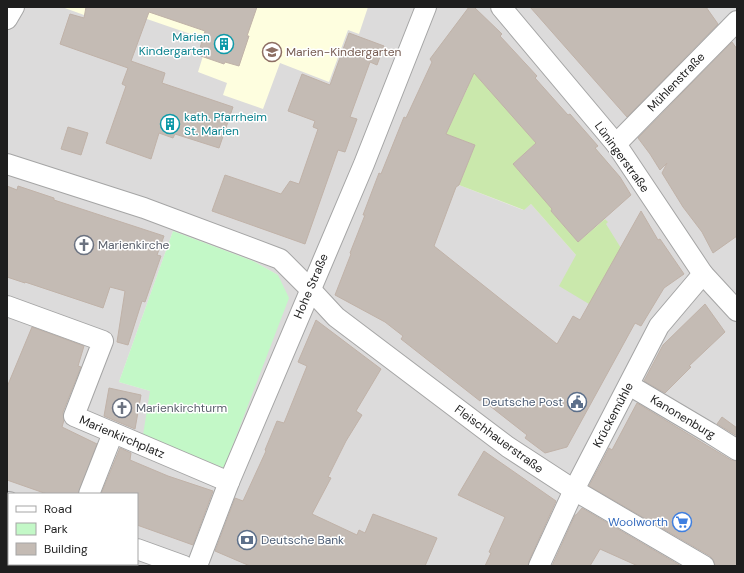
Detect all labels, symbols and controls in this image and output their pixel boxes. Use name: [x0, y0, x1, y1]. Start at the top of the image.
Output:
place label: Marien Kindergarten: [139, 29, 210, 59]
building icon: Marien Kindergarten: [213, 33, 235, 55]
school or university icon: Marien-Kindergarten: [261, 41, 283, 63]
place label: Marien-Kindergarten: [286, 44, 402, 60]
street label: Mühlenstraße: [644, 49, 708, 115]
place label: kath. Pfarrheim St. Marien: [184, 109, 267, 139]
building icon: kath. Pfarrheim St. Marien: [159, 113, 181, 135]
street label: Lüningerstraße: [591, 118, 653, 196]
church icon: Marienkirche: [73, 234, 95, 256]
place label: Marienkirche: [98, 237, 170, 253]
street label: Hohe Straße: [290, 251, 332, 321]
street label: Krückemühle: [589, 379, 637, 450]
public building icon: Deutsche Post: [566, 391, 588, 413]
street label: Kanonenburg: [647, 391, 719, 443]
place label: Deutsche Post: [482, 394, 563, 410]
church icon: Marienkirchturm: [111, 397, 133, 419]
place label: Marienkirchturm: [136, 400, 227, 416]
street label: Fleischhauerstraße: [451, 401, 547, 477]
street label: Marienkirchplatz: [77, 412, 167, 462]
legend: [8, 493, 138, 565]
text: Road: [44, 501, 72, 517]
supermarket icon: Woolworth: [671, 511, 693, 533]
place label: Woolworth: [608, 514, 668, 530]
text: Park: [44, 521, 68, 537]
bank icon: Deutsche Bank: [236, 529, 258, 551]
place label: Deutsche Bank: [261, 532, 344, 548]
text: Building: [44, 541, 88, 557]

